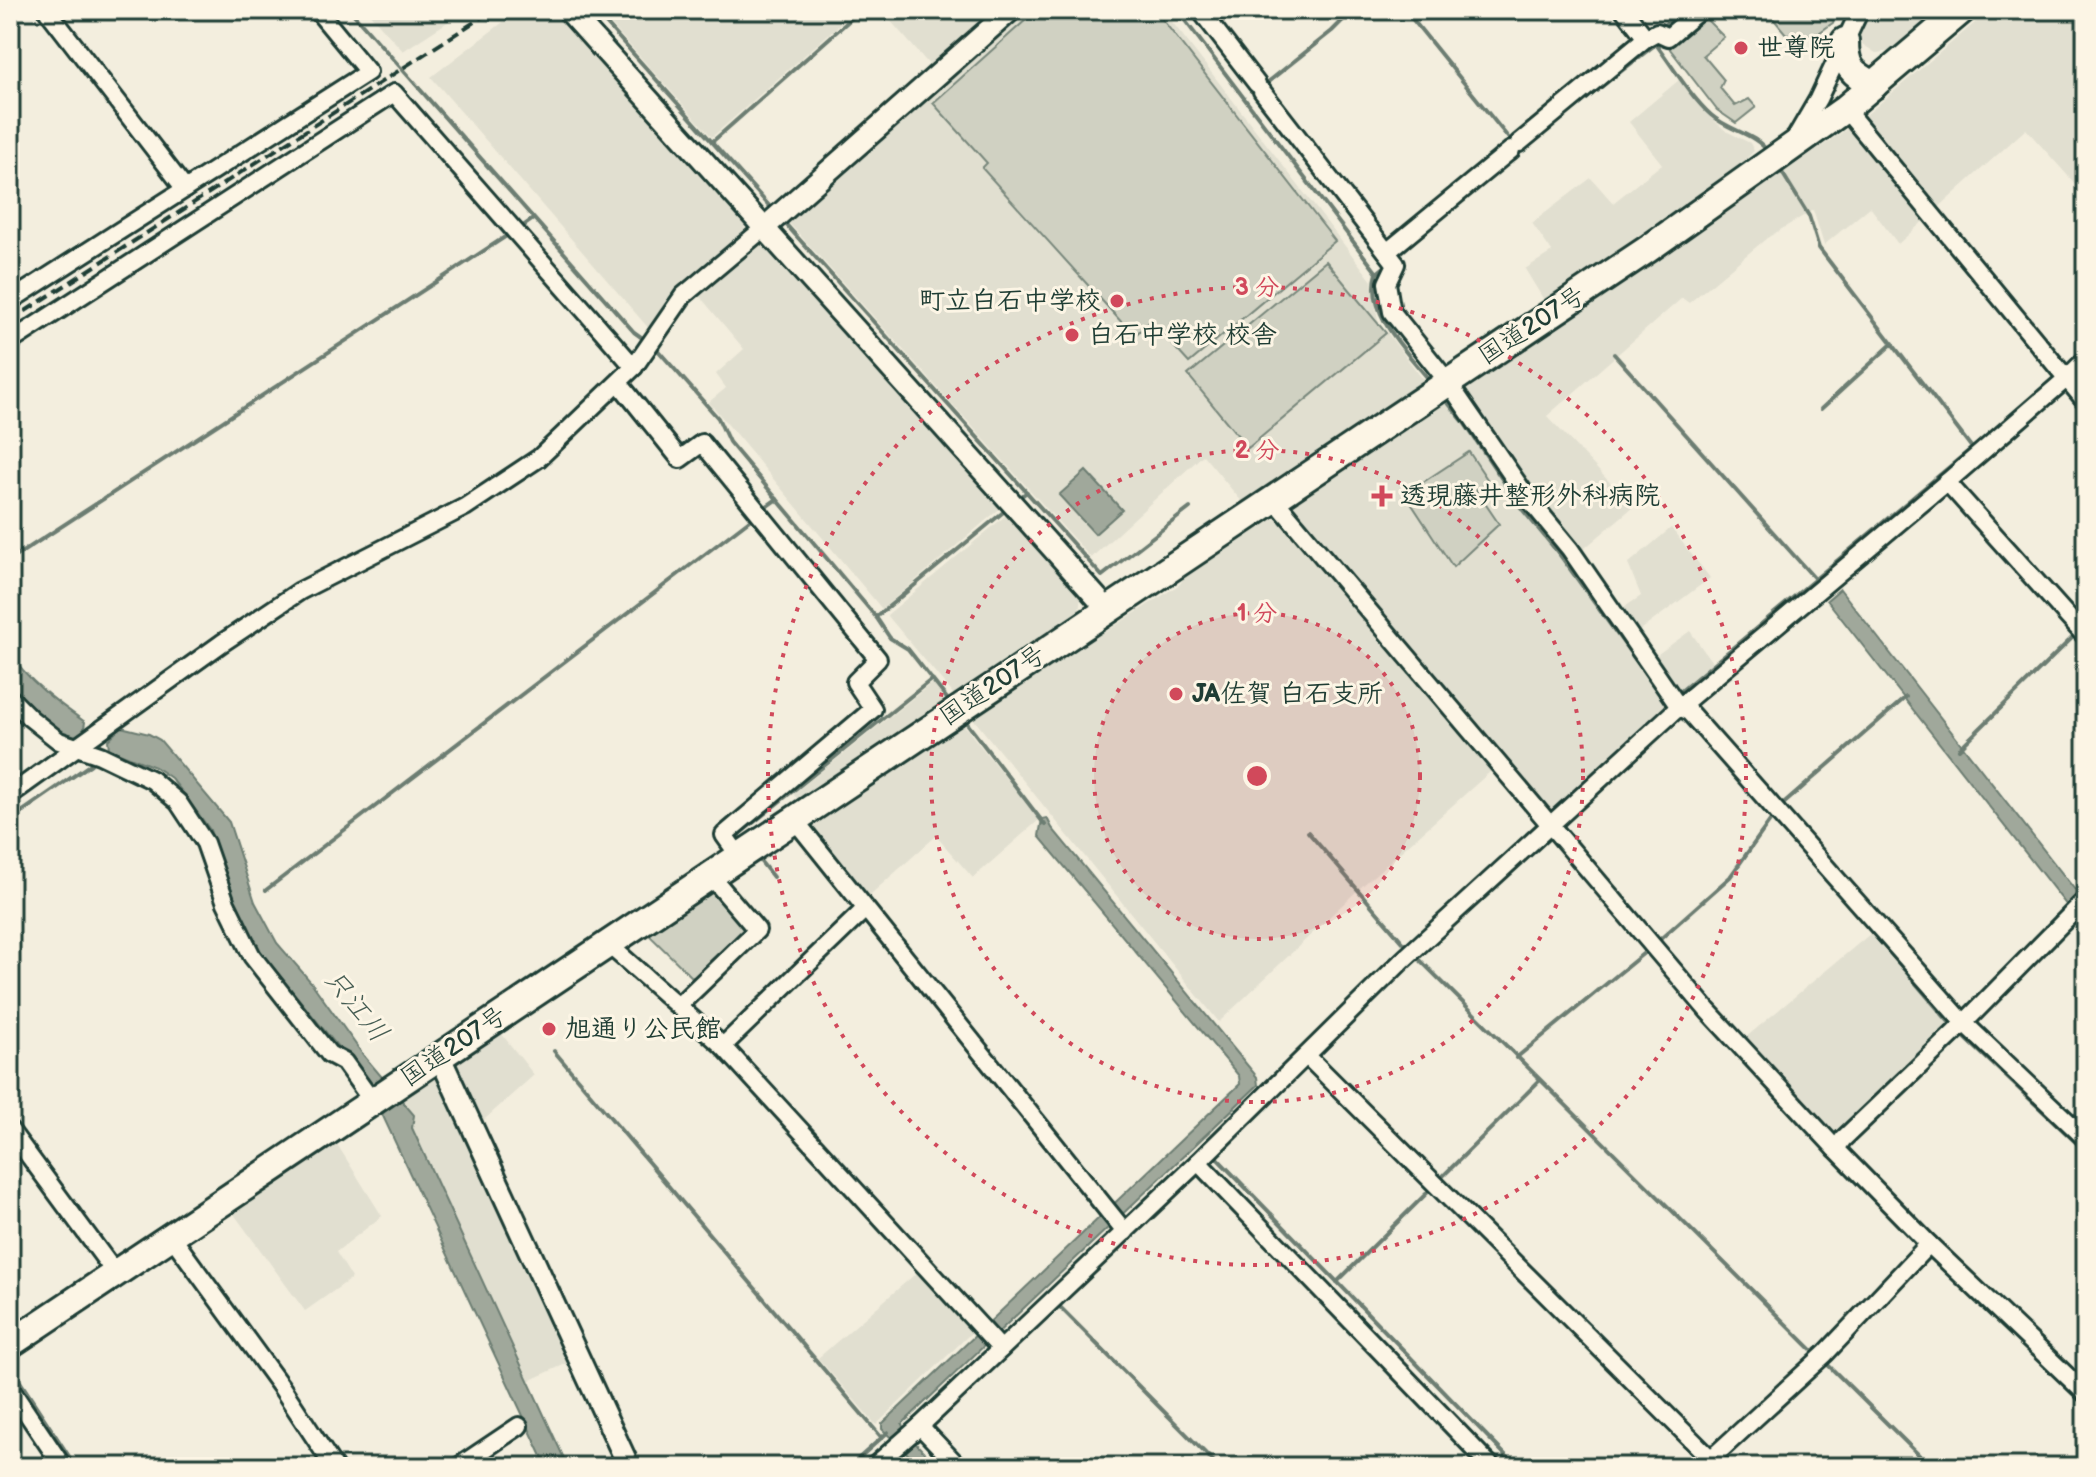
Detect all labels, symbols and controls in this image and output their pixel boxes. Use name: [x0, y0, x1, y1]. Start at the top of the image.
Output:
place label: 世尊院: [1757, 33, 1835, 64]
marker: 世尊院: [1732, 39, 1750, 57]
text: 3 分: [1235, 273, 1279, 302]
street label: 国道207号: [1473, 280, 1591, 372]
place label: 町立白石中学校: [919, 286, 1101, 317]
marker: 町立白石中学校: [1108, 292, 1126, 310]
place label: 白石中学校 校舎: [1088, 320, 1277, 351]
marker: 白石中学校 校舎: [1063, 326, 1081, 344]
text: 2 分: [1235, 436, 1279, 465]
place label: 透現藤井整形外科病院: [1400, 481, 1660, 512]
marker: 透現藤井整形外科病院: [1371, 485, 1393, 507]
text: 1 分: [1237, 599, 1277, 628]
street label: 国道207号: [934, 639, 1052, 733]
place label: JA佐賀 白石支所: [1192, 679, 1383, 710]
marker: JA佐賀 白石支所: [1167, 685, 1185, 703]
centre of rings: [1243, 762, 1271, 790]
water label: 只江川: [317, 963, 395, 1049]
street label: 国道207号: [395, 1000, 513, 1094]
place label: 旭通り公民館: [565, 1014, 721, 1045]
marker: 旭通り公民館: [540, 1020, 558, 1038]

